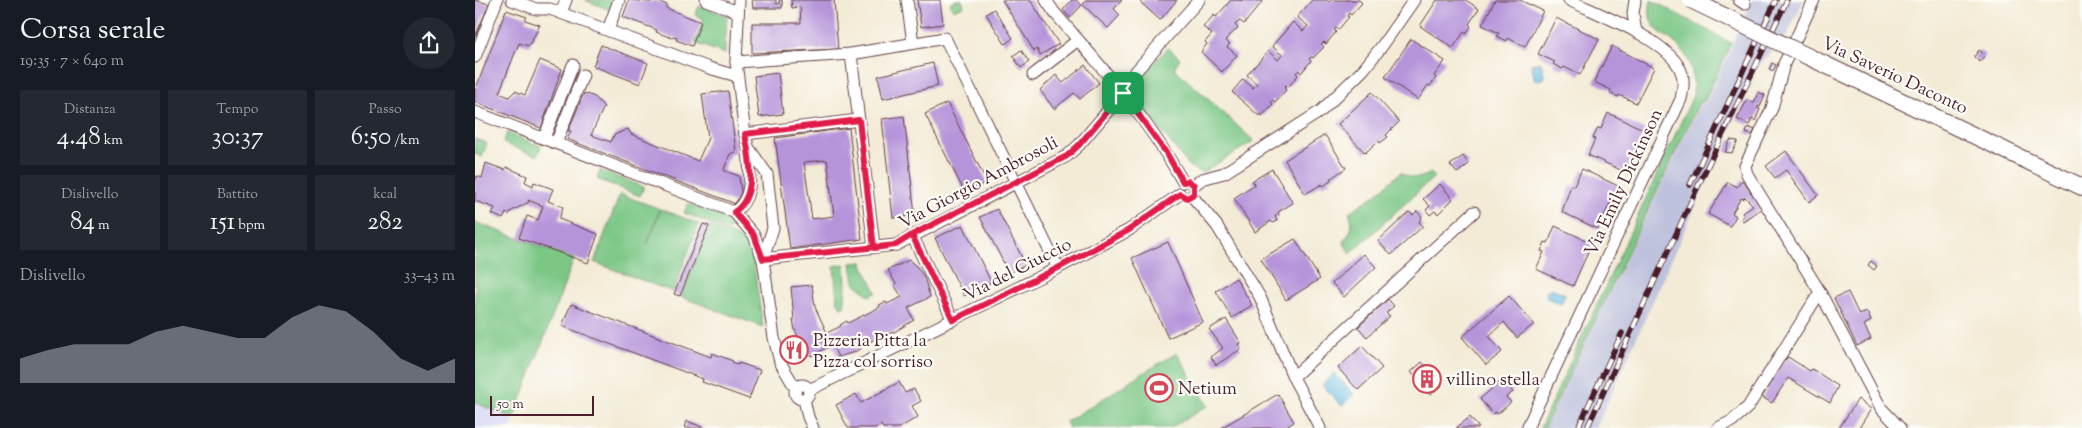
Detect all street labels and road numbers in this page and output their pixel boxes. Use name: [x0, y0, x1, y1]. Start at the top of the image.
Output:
street label: Via Saverio Daconto: [1817, 31, 1972, 122]
street label: Via Emily Dickinson: [1579, 105, 1670, 261]
street label: Via Giorgio Ambrosoli: [895, 131, 1063, 237]
street label: Via del Ciuccio: [959, 232, 1077, 309]

